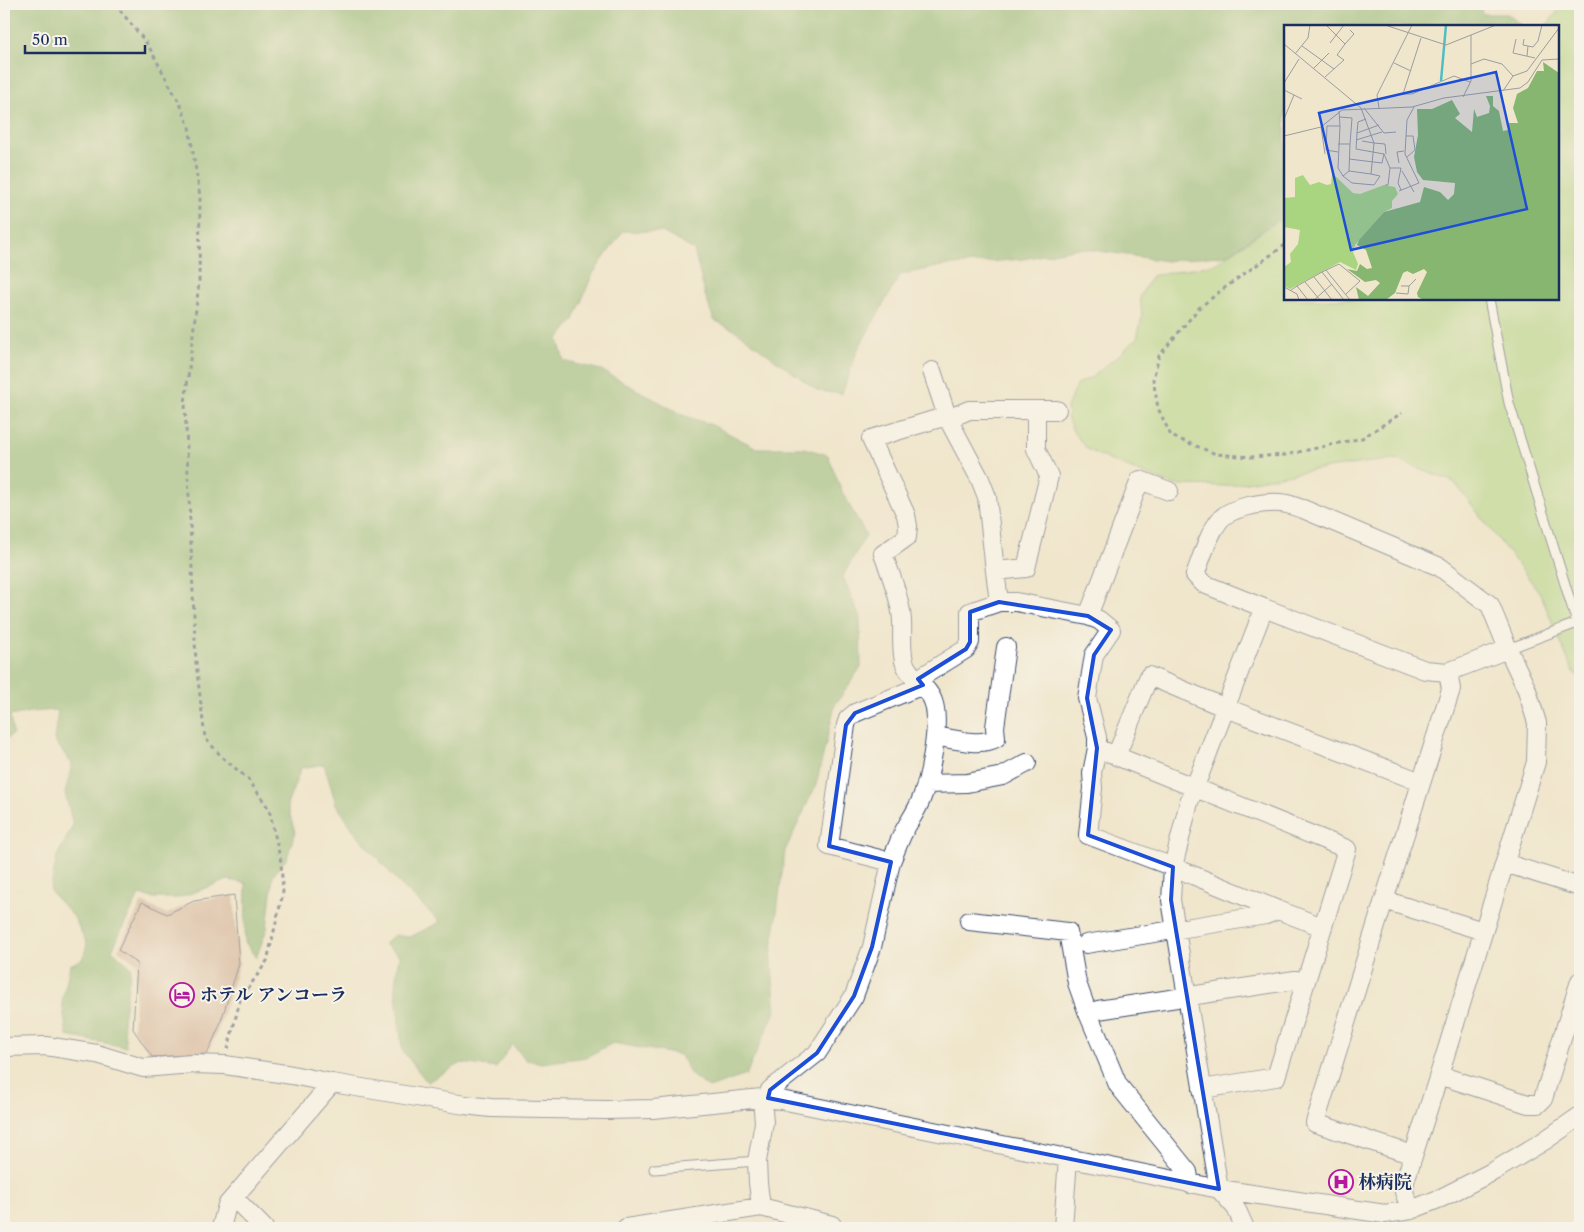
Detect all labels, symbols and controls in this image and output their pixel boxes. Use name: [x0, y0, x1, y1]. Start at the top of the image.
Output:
scale bar: [25, 22, 145, 54]
inset map: [1284, 25, 1559, 300]
text: 50 m: [32, 30, 68, 49]
hotel icon: ホテル アンコーラ: [169, 982, 195, 1008]
place label: ホテル アンコーラ: [200, 984, 347, 1006]
hospital icon: 林病院: [1328, 1169, 1354, 1195]
place label: 林病院: [1358, 1171, 1412, 1193]

